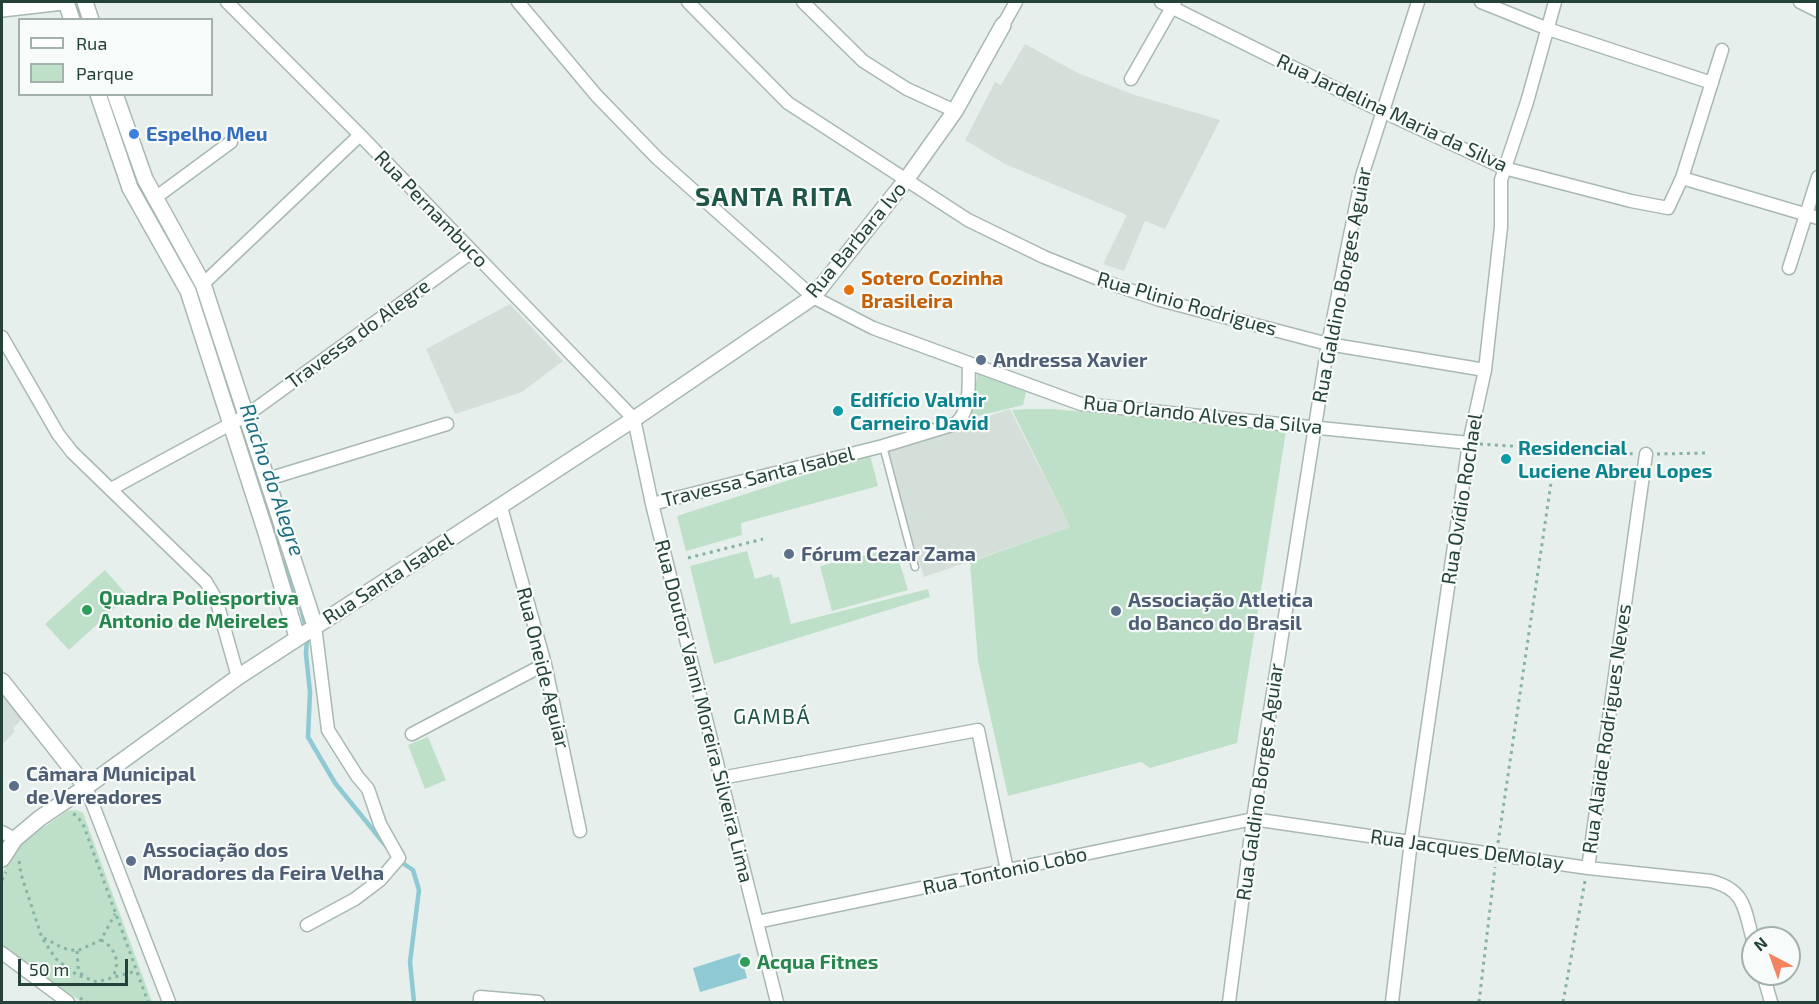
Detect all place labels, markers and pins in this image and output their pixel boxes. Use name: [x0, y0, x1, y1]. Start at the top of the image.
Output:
place label: Espelho Meu: [146, 122, 268, 146]
marker: Espelho Meu: [127, 127, 141, 141]
place label: Sotero Cozinha Brasileira: [861, 266, 1003, 313]
marker: Sotero Cozinha Brasileira: [842, 283, 856, 297]
place label: Andressa Xavier: [993, 348, 1147, 372]
marker: Andressa Xavier: [974, 353, 988, 367]
place label: Edifício Valmir Carneiro David: [850, 388, 989, 435]
marker: Edifício Valmir Carneiro David: [831, 404, 845, 418]
place label: Residencial Luciene Abreu Lopes: [1518, 436, 1712, 483]
marker: Residencial Luciene Abreu Lopes: [1499, 452, 1513, 466]
place label: Fórum Cezar Zama: [801, 542, 976, 566]
marker: Fórum Cezar Zama: [782, 547, 796, 561]
place label: Quadra Poliesportiva Antonio de Meireles: [99, 586, 299, 633]
place label: Associação Atletica do Banco do Brasil: [1128, 588, 1313, 635]
marker: Quadra Poliesportiva Antonio de Meireles: [80, 603, 94, 617]
marker: Associação Atletica do Banco do Brasil: [1109, 604, 1123, 618]
place label: Câmara Municipal de Vereadores: [26, 762, 196, 809]
marker: Câmara Municipal de Vereadores: [7, 779, 21, 793]
place label: Associação dos Moradores da Feira Velha: [143, 838, 384, 885]
marker: Associação dos Moradores da Feira Velha: [124, 854, 138, 868]
place label: Acqua Fitnes: [757, 950, 878, 974]
marker: Acqua Fitnes: [738, 955, 752, 969]

